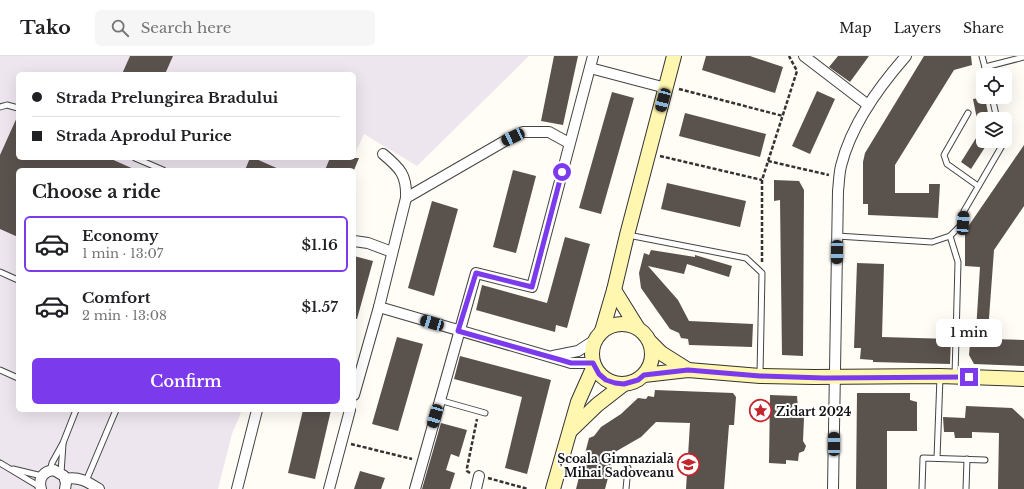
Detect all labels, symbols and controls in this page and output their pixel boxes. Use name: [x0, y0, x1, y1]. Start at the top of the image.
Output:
search box: [95, 10, 375, 46]
text: Tako: [20, 16, 71, 39]
icon: search: [109, 17, 131, 39]
text: Search here: [141, 18, 231, 37]
text: Map: [839, 19, 872, 37]
text: Layers: [894, 19, 941, 37]
text: Share: [963, 19, 1004, 37]
map controls: [976, 68, 1012, 148]
button: locate: [976, 68, 1012, 104]
car: [654, 87, 672, 113]
text: Strada Prelungirea Bradului: [56, 88, 278, 107]
button: layers: [976, 112, 1012, 148]
text: Strada Aprodul Purice: [56, 126, 232, 145]
car: [500, 126, 526, 148]
route start: [553, 163, 571, 181]
text: Choose a ride: [32, 181, 161, 203]
car: [956, 211, 970, 235]
icon: car: [34, 226, 70, 262]
text: Economy: [82, 226, 159, 245]
text: $1.16: [301, 235, 338, 254]
car: [831, 240, 843, 264]
text: 1 min · 13:07: [82, 245, 163, 262]
icon: car: [34, 288, 70, 324]
text: Comfort: [82, 288, 150, 307]
text: $1.57: [301, 297, 338, 316]
text: 2 min · 13:08: [82, 307, 167, 324]
car: [419, 314, 445, 332]
callout: 1 min: [936, 319, 1002, 347]
text: 1 min: [950, 324, 988, 341]
button: Confirm: [32, 358, 340, 404]
route end: [960, 368, 978, 386]
place icon: Zidart 2024: [748, 398, 774, 424]
car: [426, 403, 444, 429]
place label: Zidart 2024: [776, 404, 852, 419]
car: [828, 432, 840, 456]
place label: Școala Gimnazială Mihai Sadoveanu: [557, 451, 674, 480]
school or university icon: Școala Gimnazială Mihai Sadoveanu: [676, 452, 702, 478]

